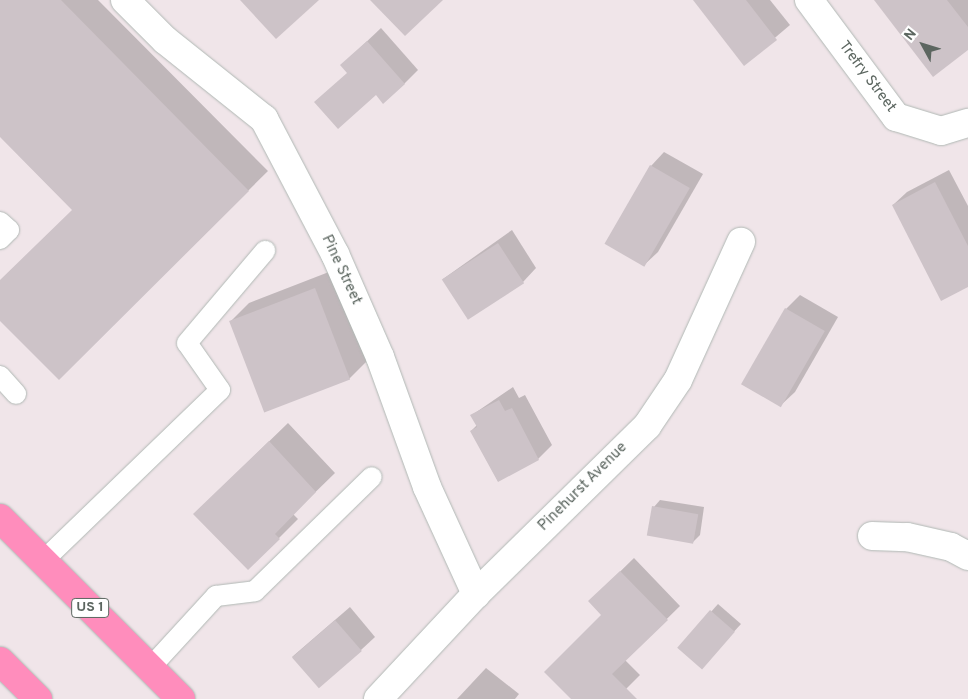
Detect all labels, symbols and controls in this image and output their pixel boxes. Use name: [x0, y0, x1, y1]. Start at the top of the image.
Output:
north arrow: [898, 20, 948, 70]
text: N: [901, 26, 921, 45]
street label: Trefry Street: [834, 38, 900, 116]
street label: Pine Street: [317, 232, 365, 308]
street label: Pinehurst Avenue: [535, 439, 631, 535]
road number: US 1: [70, 596, 110, 620]

